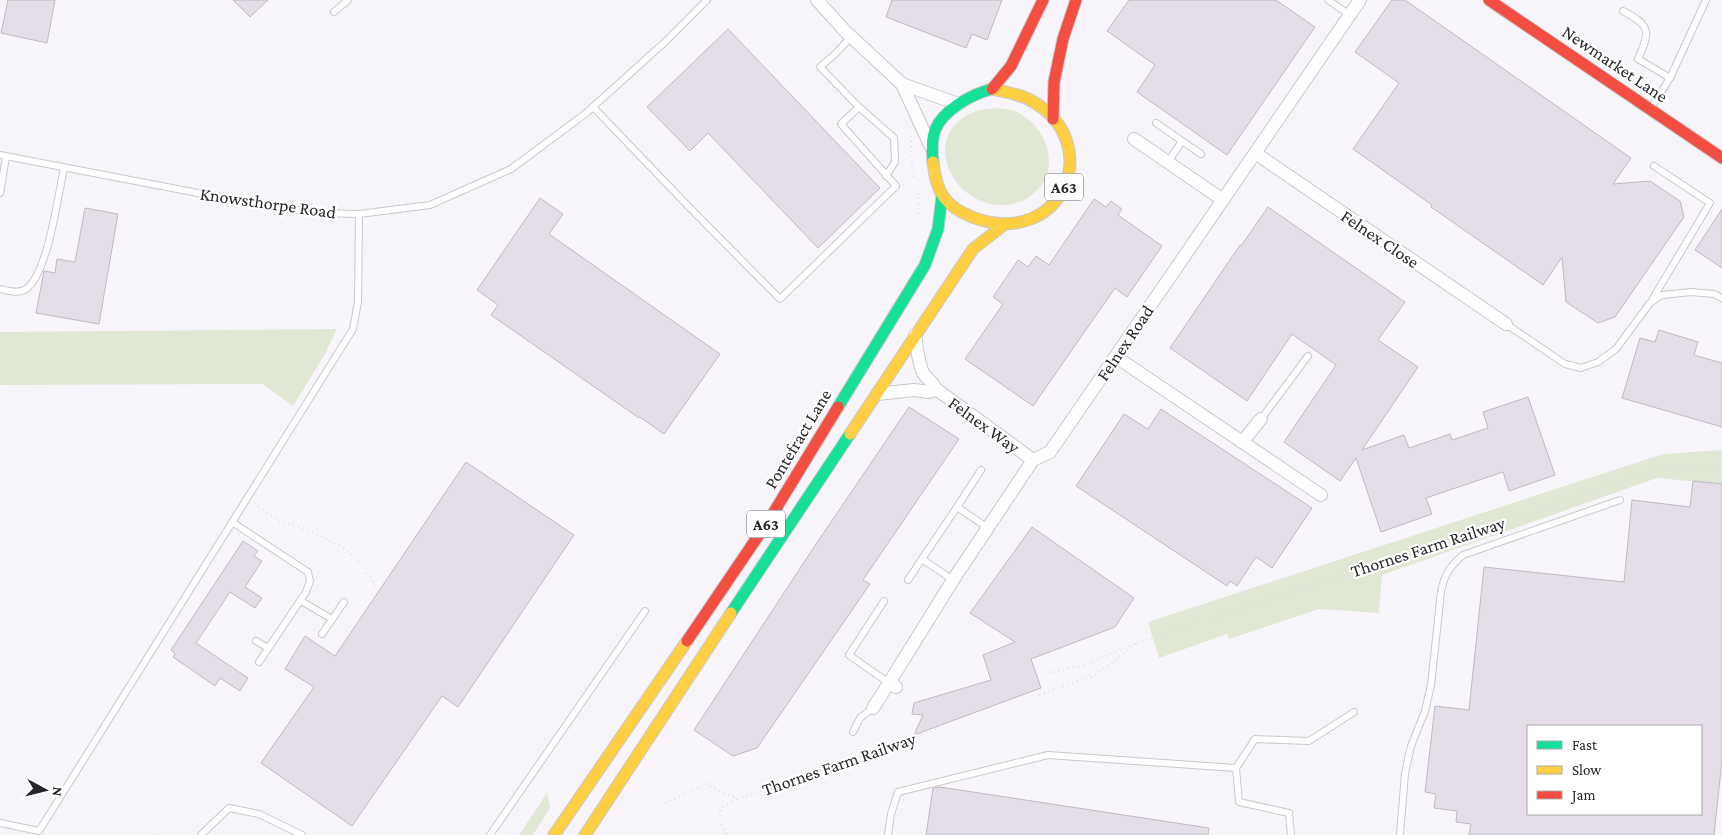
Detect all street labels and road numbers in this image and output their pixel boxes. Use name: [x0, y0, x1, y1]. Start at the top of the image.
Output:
street label: Newmarket Lane: [1559, 21, 1671, 107]
road number: A63: [1045, 173, 1083, 200]
street label: Knowsthorpe Road: [199, 184, 338, 223]
street label: Felnex Close: [1337, 206, 1423, 272]
street label: Felnex Road: [1092, 301, 1158, 385]
street label: Pontefract Lane: [760, 386, 836, 492]
street label: Felnex Way: [945, 393, 1024, 458]
road number: A63: [747, 510, 785, 538]
street label: Thornes Farm Railway: [1348, 512, 1508, 581]
street label: Thornes Farm Railway: [760, 728, 919, 800]

